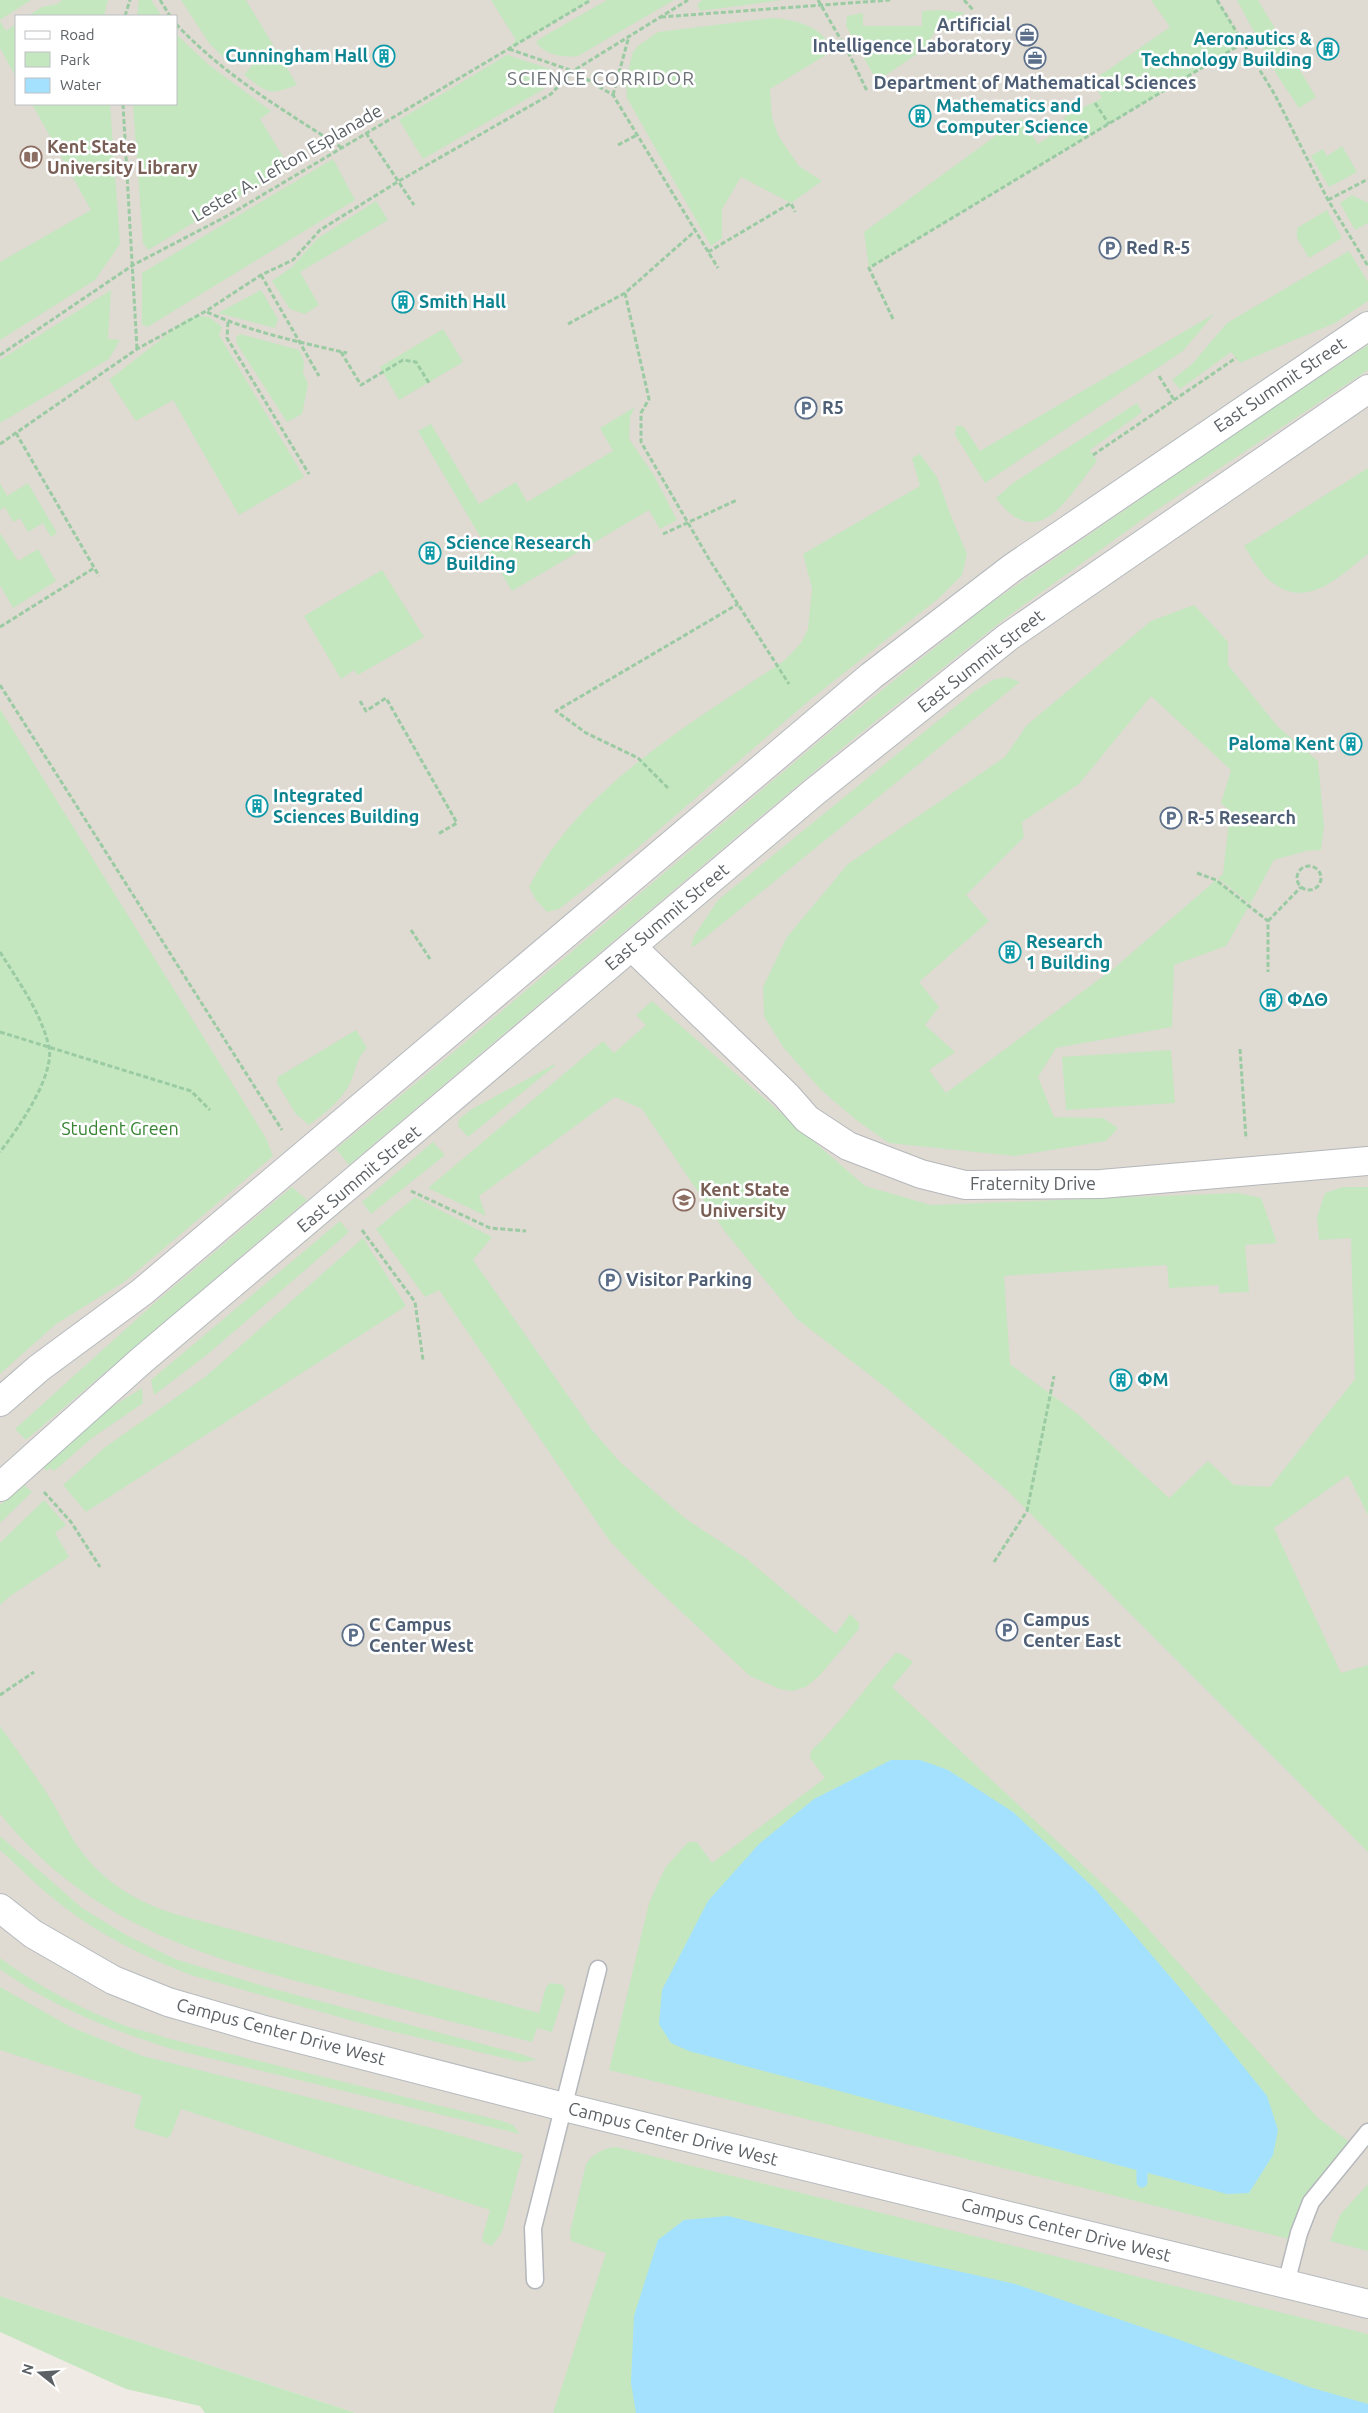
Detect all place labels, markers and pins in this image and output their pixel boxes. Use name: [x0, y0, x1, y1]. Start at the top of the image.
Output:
place label: Artificial Intelligence Laboratory: [812, 14, 1012, 55]
office icon: Artificial Intelligence Laboratory: [1015, 23, 1039, 47]
place label: Aeronautics & Technology Building: [1141, 28, 1313, 69]
building icon: Aeronautics & Technology Building: [1316, 37, 1340, 61]
building icon: Cunningham Hall: [372, 44, 396, 68]
place label: Cunningham Hall: [225, 45, 369, 65]
office icon: Department of Mathematical Sciences: [1023, 46, 1047, 70]
place label: Department of Mathematical Sciences: [874, 72, 1196, 92]
place label: Mathematics and Computer Science: [936, 95, 1088, 136]
building icon: Mathematics and Computer Science: [908, 104, 932, 128]
place label: Kent State University Library: [47, 136, 198, 177]
library icon: Kent State University Library: [19, 145, 43, 169]
parking icon: Red R-5: [1098, 236, 1122, 260]
place label: Red R-5: [1126, 237, 1190, 257]
building icon: Smith Hall: [391, 290, 415, 314]
place label: Smith Hall: [419, 291, 507, 311]
parking icon: R5: [794, 396, 818, 420]
place label: R5: [822, 397, 844, 417]
place label: Science Research Building: [446, 532, 591, 573]
building icon: Science Research Building: [418, 541, 442, 565]
building icon: Paloma Kent: [1339, 732, 1363, 756]
place label: Paloma Kent: [1228, 733, 1335, 753]
place label: Integrated Sciences Building: [273, 785, 419, 826]
building icon: Integrated Sciences Building: [245, 794, 269, 818]
parking icon: R-5 Research: [1159, 806, 1183, 830]
place label: R-5 Research: [1187, 807, 1296, 827]
place label: Research 1 Building: [1026, 931, 1110, 972]
building icon: Research 1 Building: [998, 940, 1022, 964]
building icon: ΦΔΘ: [1259, 988, 1283, 1012]
place label: ΦΔΘ: [1287, 989, 1328, 1009]
place label: Kent State University: [700, 1179, 790, 1220]
school or university icon: Kent State University: [672, 1188, 696, 1212]
parking icon: Visitor Parking: [598, 1268, 622, 1292]
place label: Visitor Parking: [626, 1269, 752, 1289]
building icon: ΦΜ: [1109, 1368, 1133, 1392]
place label: ΦΜ: [1137, 1369, 1168, 1389]
place label: Campus Center East: [1023, 1609, 1122, 1650]
place label: C Campus Center West: [369, 1614, 474, 1655]
parking icon: Campus Center East: [995, 1618, 1019, 1642]
parking icon: C Campus Center West: [341, 1623, 365, 1647]

